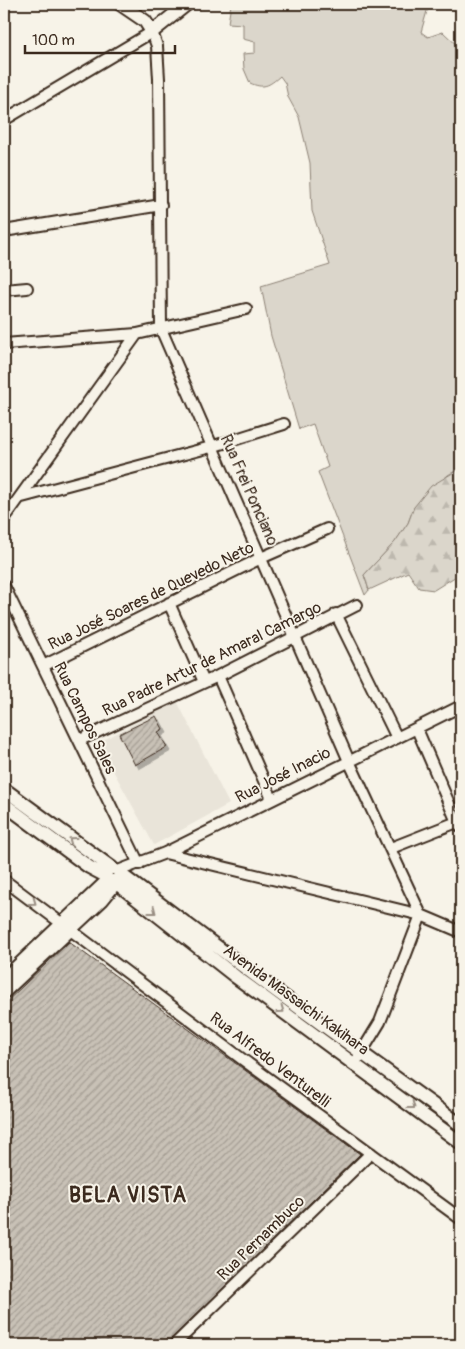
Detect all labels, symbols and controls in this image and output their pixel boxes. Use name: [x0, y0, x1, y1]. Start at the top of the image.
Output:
scale bar: [25, 22, 175, 54]
text: 100 m: [32, 31, 75, 50]
street label: Rua Frei Ponciano: [216, 431, 283, 549]
street label: Rua José Soares de Quevedo Neto: [45, 537, 257, 655]
street label: Rua Padre Artur de Amaral Camargo: [99, 597, 325, 721]
street label: Rua Campos Sales: [49, 659, 121, 777]
street label: Rua José Inacio: [232, 742, 334, 808]
one-way arrow: [69, 837, 78, 845]
one-way arrow: [28, 896, 37, 905]
one-way arrow: [147, 906, 156, 915]
street label: Avenida Massaichi Kakihara: [219, 940, 373, 1060]
one-way arrow: [275, 1004, 285, 1013]
street label: Rua Alfredo Venturelli: [206, 1008, 334, 1112]
one-way arrow: [406, 1101, 415, 1109]
district label: BELA VISTA: [69, 1182, 187, 1209]
street label: Rua Pernambuco: [213, 1191, 309, 1285]

